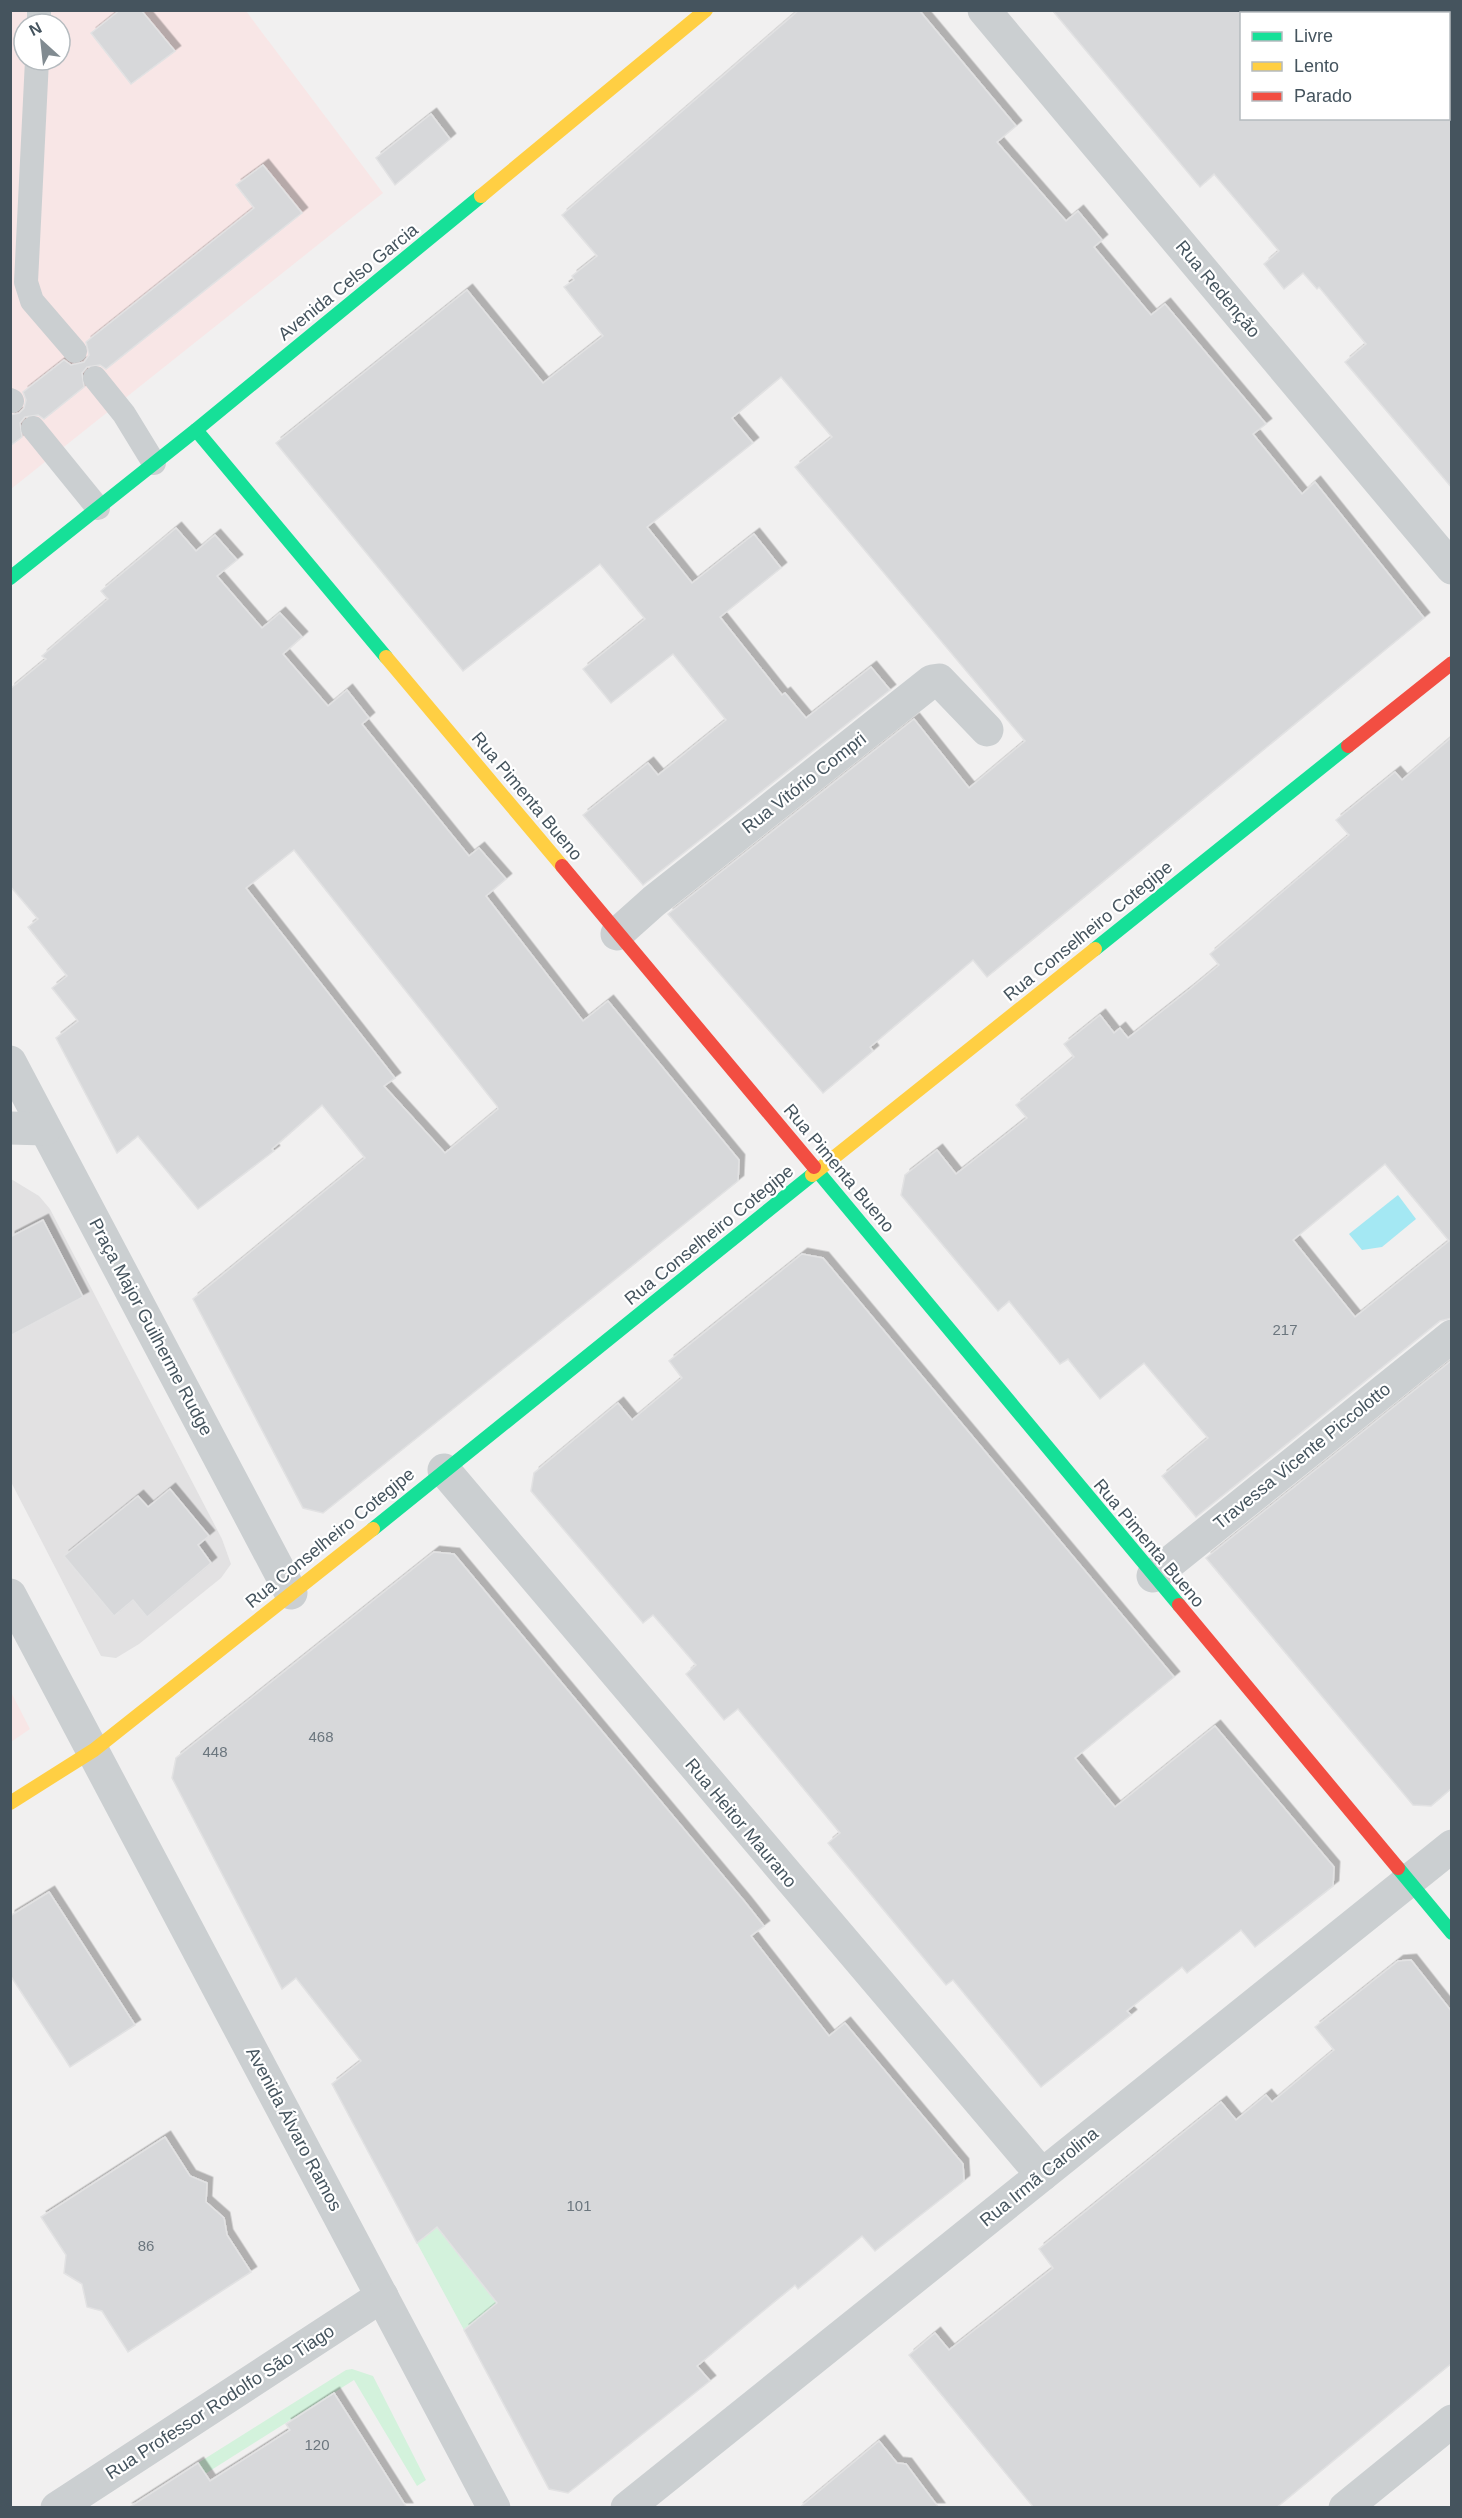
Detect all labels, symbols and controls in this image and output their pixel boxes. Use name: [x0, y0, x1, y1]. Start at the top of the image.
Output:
north arrow: [12, 12, 72, 72]
legend: [1240, 12, 1450, 120]
text: N: [26, 19, 44, 39]
text: Livre: [1294, 26, 1333, 46]
text: Lento: [1294, 56, 1339, 76]
text: Parado: [1294, 86, 1352, 106]
street label: Avenida Celso Garcia: [274, 219, 423, 344]
street label: Rua Redenção: [1172, 237, 1264, 341]
street label: Rua Pimenta Bueno: [468, 728, 586, 864]
street label: Rua Vitório Compri: [738, 728, 870, 838]
street label: Rua Conselheiro Cotegipe: [1000, 857, 1176, 1005]
street label: Rua Pimenta Bueno: [780, 1100, 898, 1236]
street label: Rua Conselheiro Cotegipe: [621, 1161, 797, 1309]
street label: Praça Major Guilherme Rudge: [85, 1215, 217, 1439]
house number: 217: [1272, 1321, 1298, 1338]
street label: Travessa Vicente Piccolotto: [1210, 1379, 1394, 1533]
street label: Rua Conselheiro Cotegipe: [242, 1464, 418, 1612]
street label: Rua Pimenta Bueno: [1090, 1475, 1208, 1611]
house number: 468: [308, 1728, 334, 1745]
house number: 448: [202, 1743, 228, 1760]
street label: Rua Heitor Maurano: [681, 1754, 801, 1892]
street label: Avenida Álvaro Ramos: [242, 2044, 346, 2214]
street label: Rua Irmã Carolina: [976, 2123, 1103, 2231]
house number: 101: [566, 2197, 592, 2214]
house number: 86: [138, 2237, 154, 2254]
street label: Rua Professor Rodolfo São Tiago: [102, 2321, 338, 2483]
house number: 120: [304, 2436, 330, 2453]

